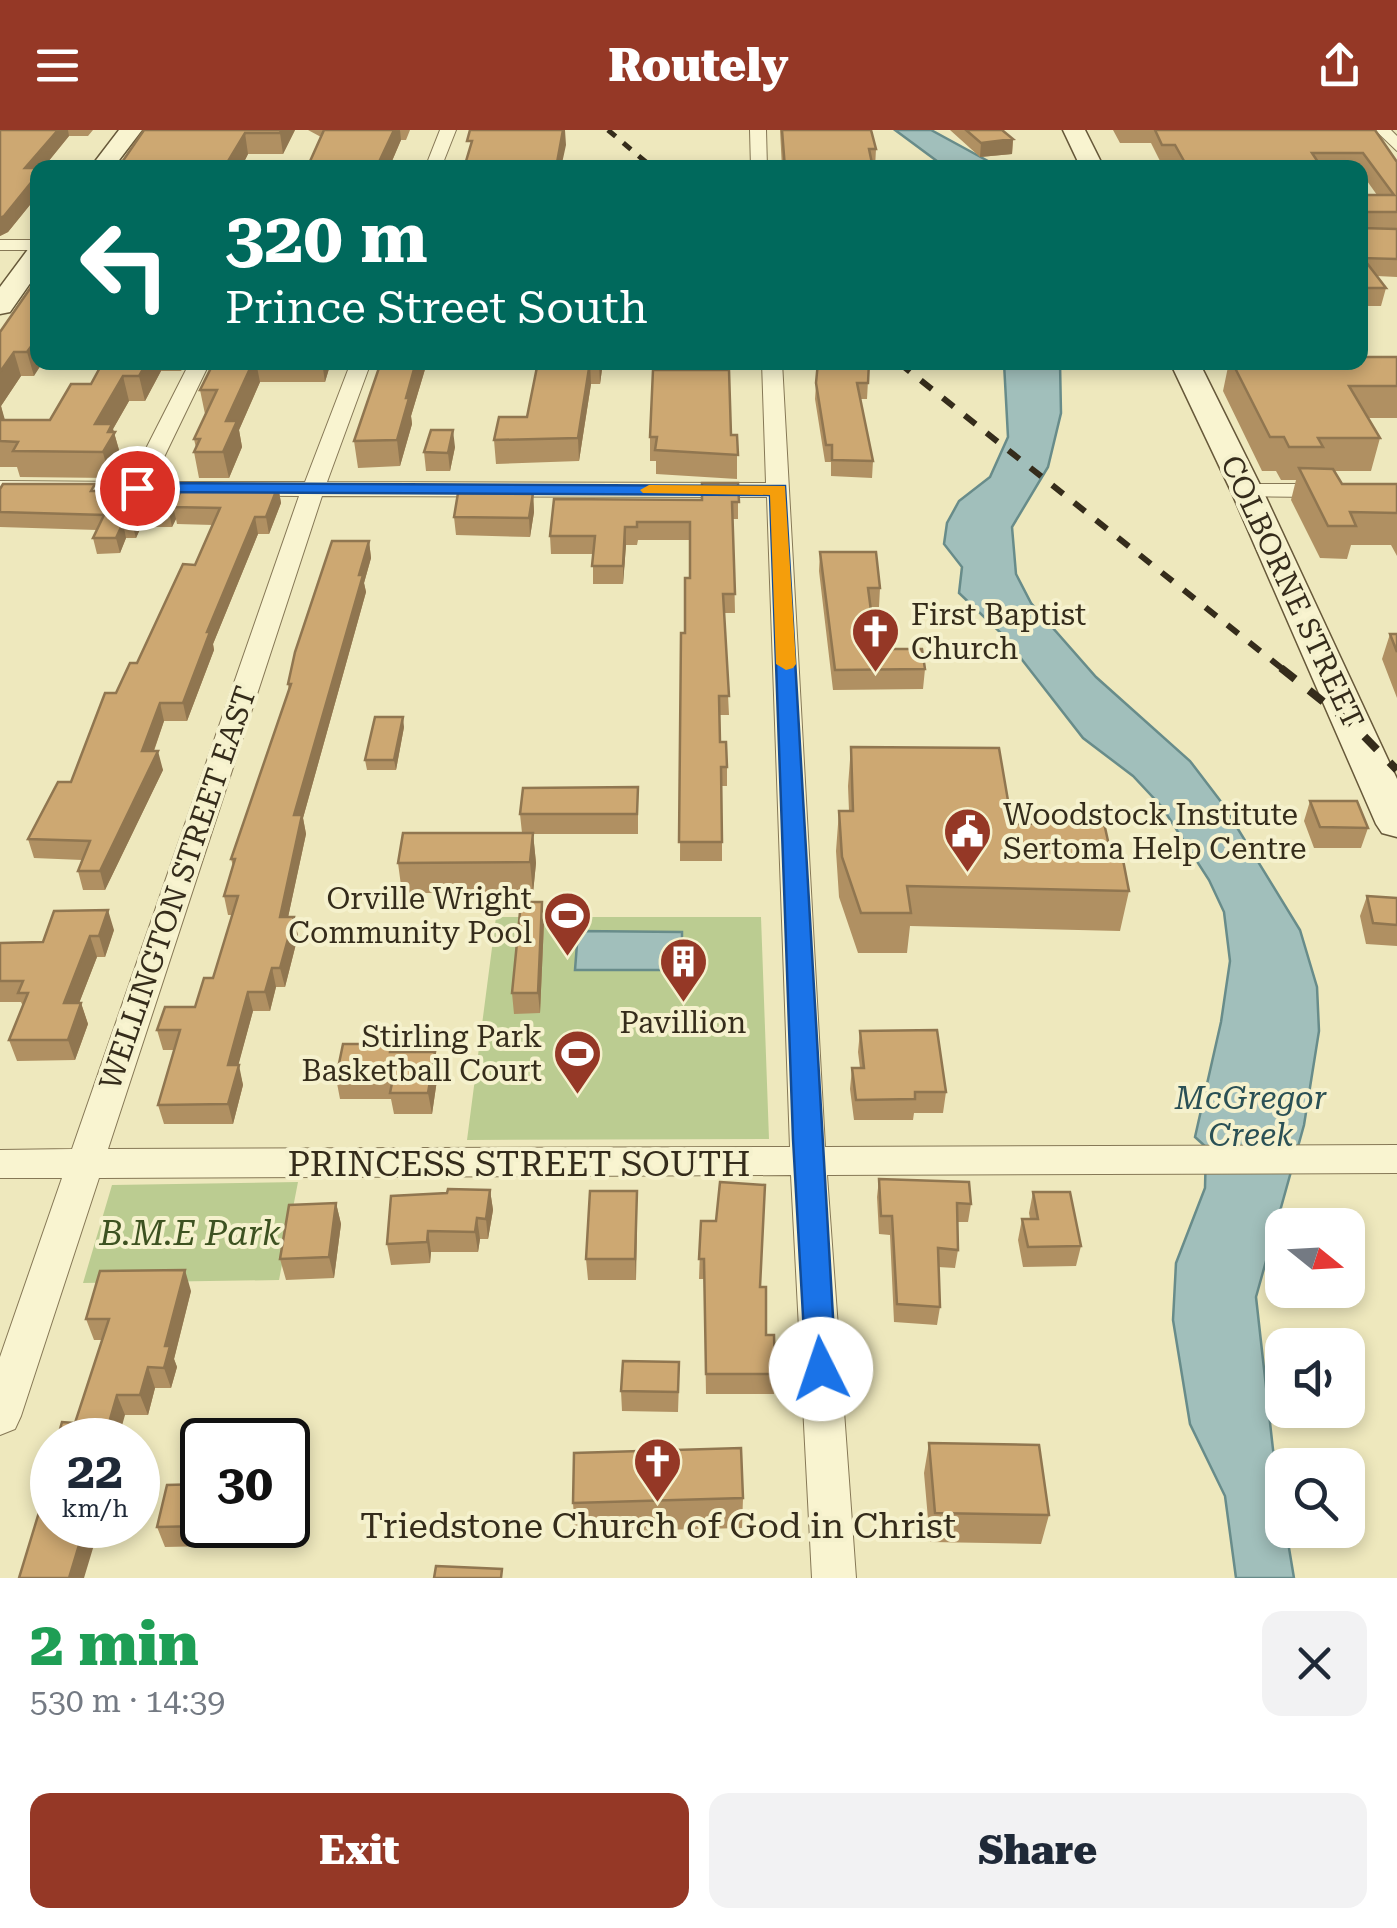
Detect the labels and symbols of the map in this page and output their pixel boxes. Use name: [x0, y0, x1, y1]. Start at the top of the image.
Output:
pin: [95, 446, 180, 531]
street label: COLBORNE STREET: [1214, 450, 1371, 734]
place label: First Baptist Church: [911, 597, 1086, 666]
church icon: First Baptist Church: [850, 606, 902, 674]
street label: WELLINGTON STREET EAST: [92, 682, 263, 1094]
place label: Woodstock Institute Sertoma Help Centre: [1003, 797, 1306, 866]
public building icon: Woodstock Institute Sertoma Help Centre: [942, 806, 994, 874]
place label: Orville Wright Community Pool: [288, 881, 532, 950]
sports icon: Orville Wright Community Pool: [541, 890, 593, 958]
building icon: Pavillion: [657, 936, 709, 1004]
place label: Pavillion: [620, 1005, 746, 1040]
place label: Stirling Park Basketball Court: [302, 1019, 542, 1088]
sports icon: Stirling Park Basketball Court: [551, 1028, 603, 1096]
water label: McGregor Creek: [1174, 1079, 1327, 1154]
street label: PRINCESS STREET SOUTH: [287, 1144, 751, 1185]
north arrow: [1265, 1208, 1365, 1308]
park label: B.M.E Park: [98, 1213, 281, 1254]
position arrow: [769, 1317, 873, 1421]
speed limit sign: 30: [180, 1418, 310, 1548]
church icon: Triedstone Church of God in Christ: [632, 1436, 684, 1504]
place label: Triedstone Church of God in Christ: [360, 1506, 956, 1547]

